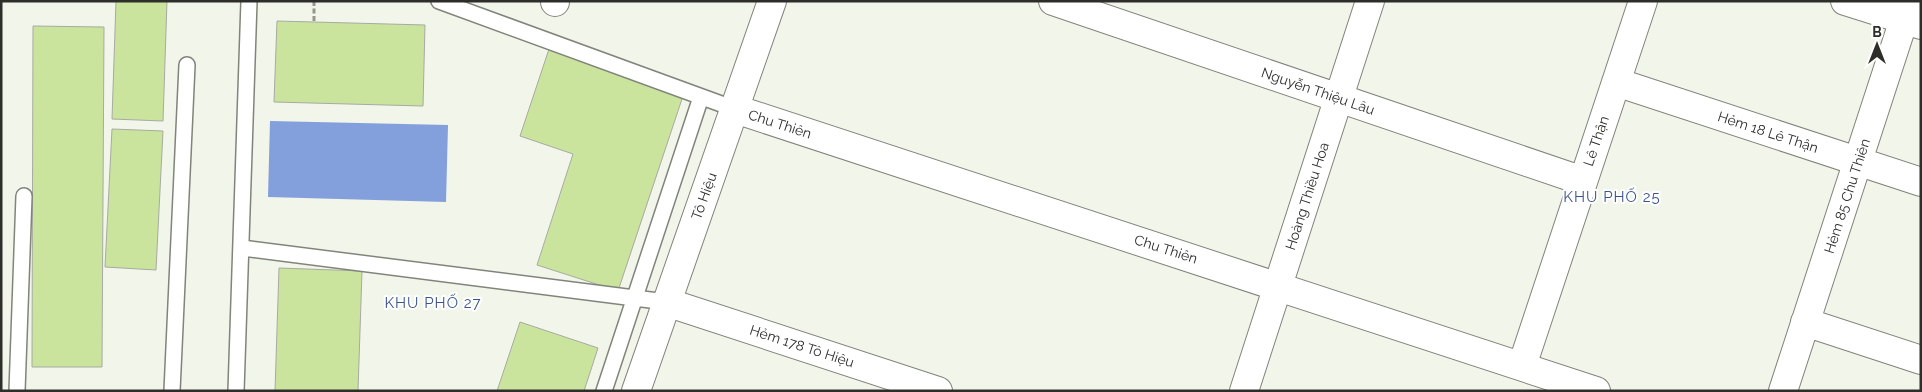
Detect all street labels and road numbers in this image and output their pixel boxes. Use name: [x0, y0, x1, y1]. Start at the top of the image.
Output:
street label: Nguyễn Thiệu Lâu: [1259, 64, 1377, 118]
street label: Chu Thiên: [746, 106, 814, 142]
street label: Hẻm 18 Lê Thận: [1716, 108, 1820, 156]
street label: Lê Thận: [1580, 114, 1612, 168]
street label: Hẻm 85 Chu Thiên: [1821, 137, 1873, 255]
street label: Hoàng Thiều Hoa: [1282, 140, 1332, 252]
street label: Tô Hiệu: [688, 170, 720, 222]
street label: Chu Thiên: [1132, 231, 1200, 267]
street label: Hẻm 178 Tô Hiệu: [748, 322, 856, 370]

